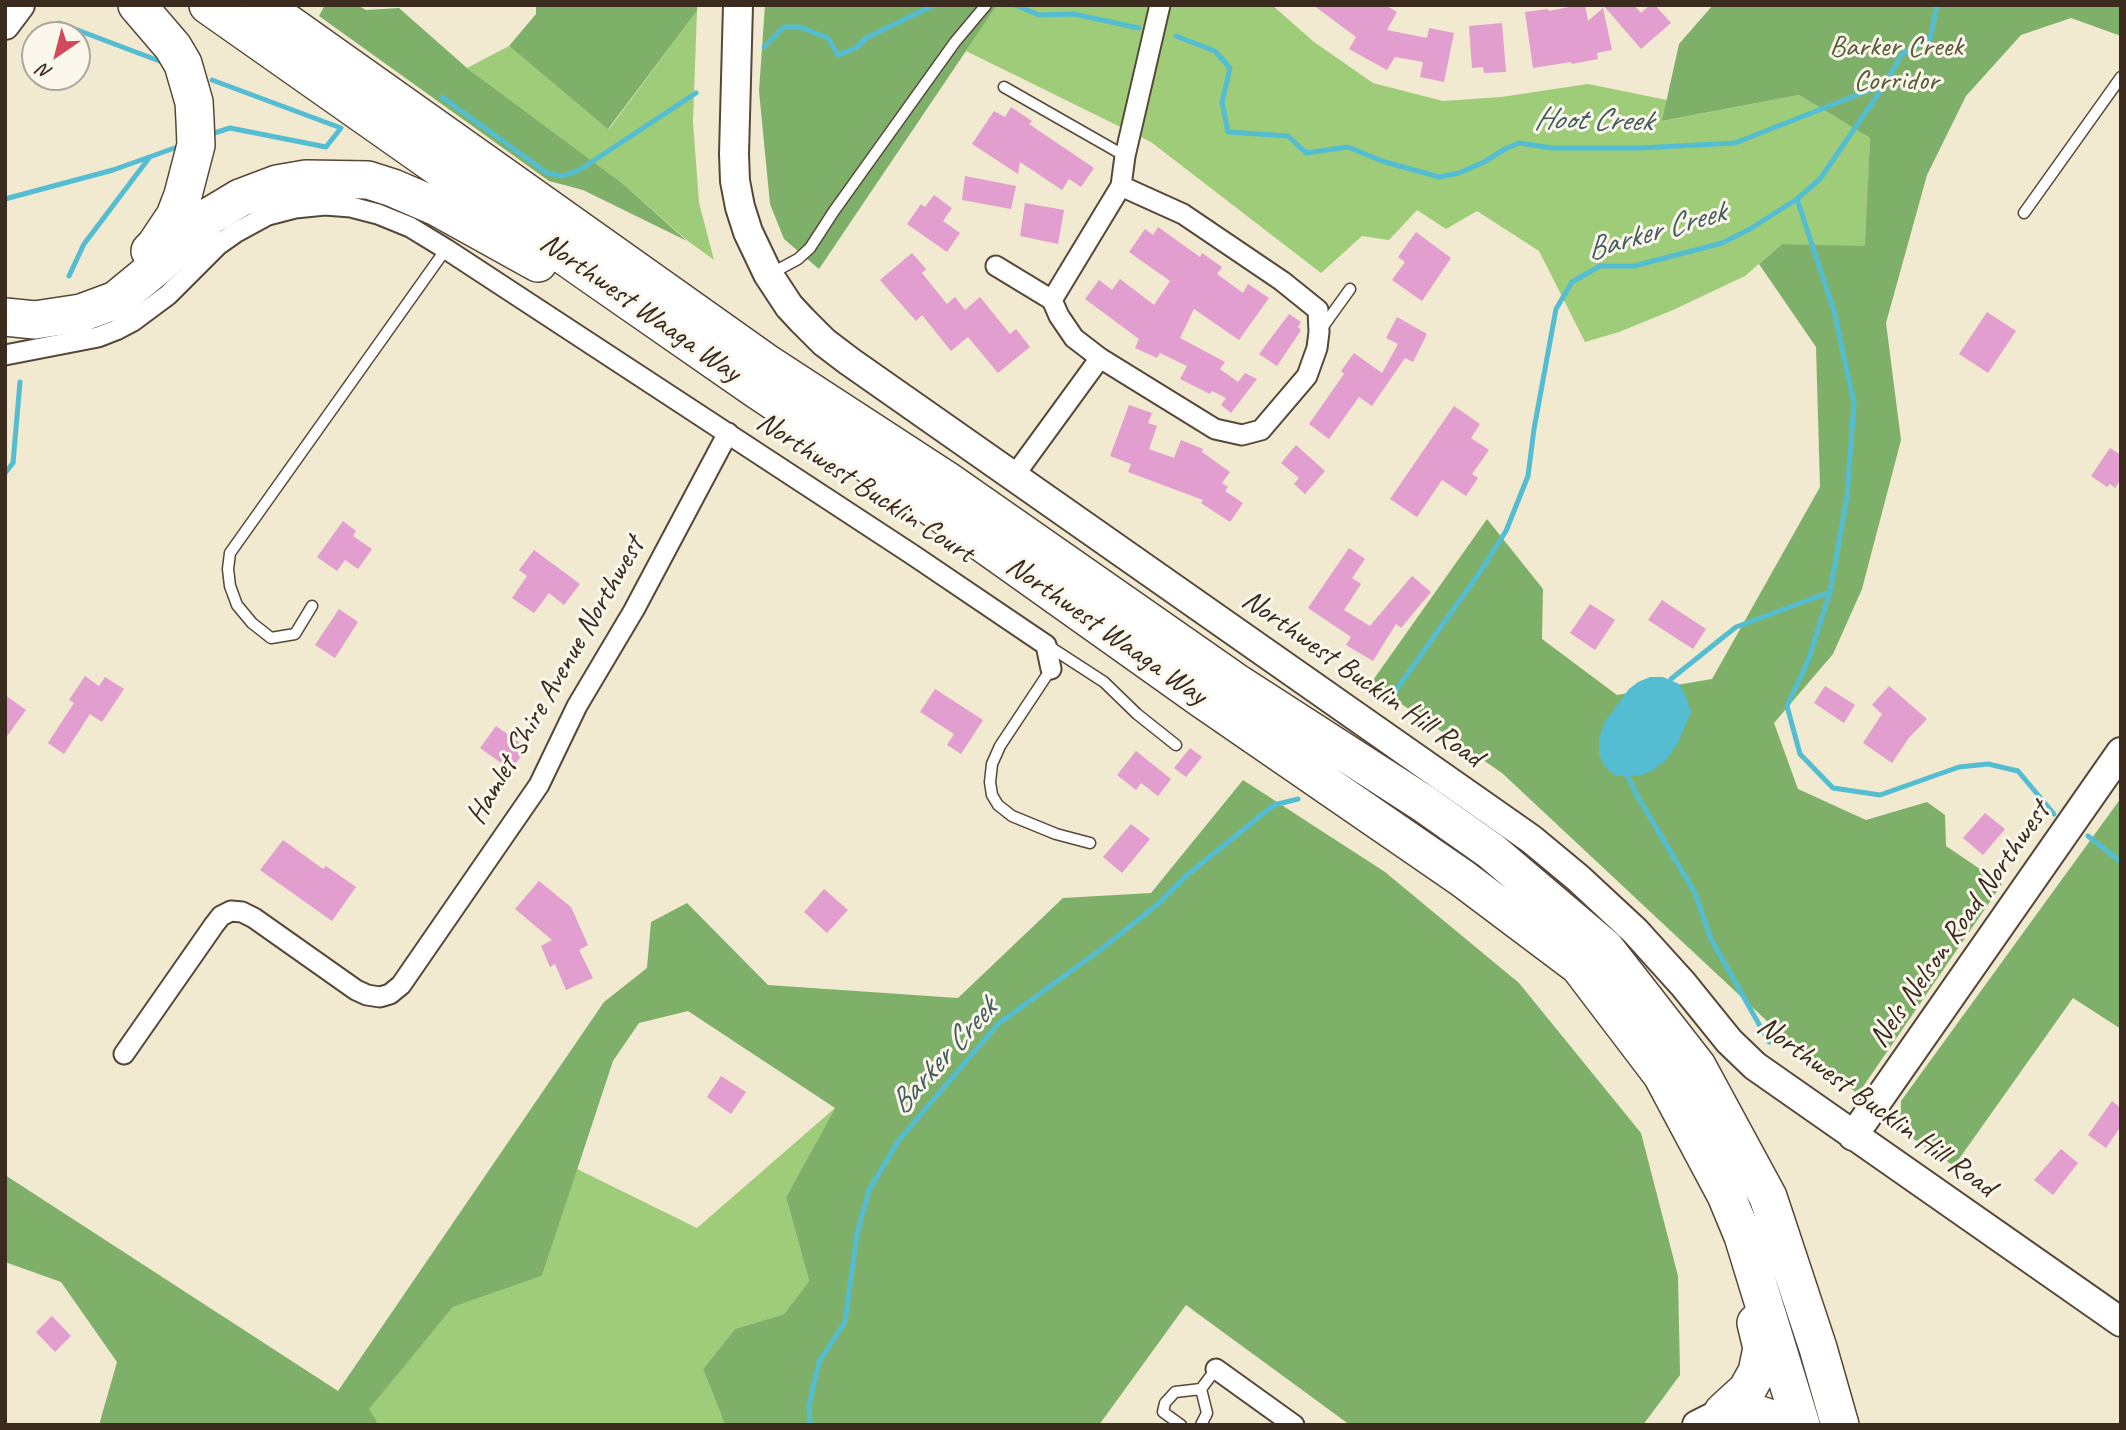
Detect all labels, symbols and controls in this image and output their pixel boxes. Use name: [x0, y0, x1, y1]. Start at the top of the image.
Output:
north arrow: [21, 21, 91, 91]
park label: Barker Creek Corridor: [1829, 29, 1963, 100]
text: N: [33, 58, 57, 85]
water label: Hoot Creek: [1534, 101, 1652, 141]
water label: Barker Creek: [1582, 194, 1730, 270]
street label: Northwest Waaga Way: [533, 225, 747, 391]
street label: Northwest Bucklin Court: [750, 404, 980, 572]
street label: Hamlet Shire Avenue Northwest: [459, 531, 653, 831]
street label: Northwest Waaga Way: [999, 548, 1213, 714]
street label: Northwest Bucklin Hill Road: [1235, 582, 1489, 776]
street label: Nels Nelson Road Northwest: [1862, 795, 2058, 1055]
water label: Barker Creek: [882, 991, 1006, 1123]
street label: Northwest Bucklin Hill Road: [1750, 1008, 2002, 1206]

